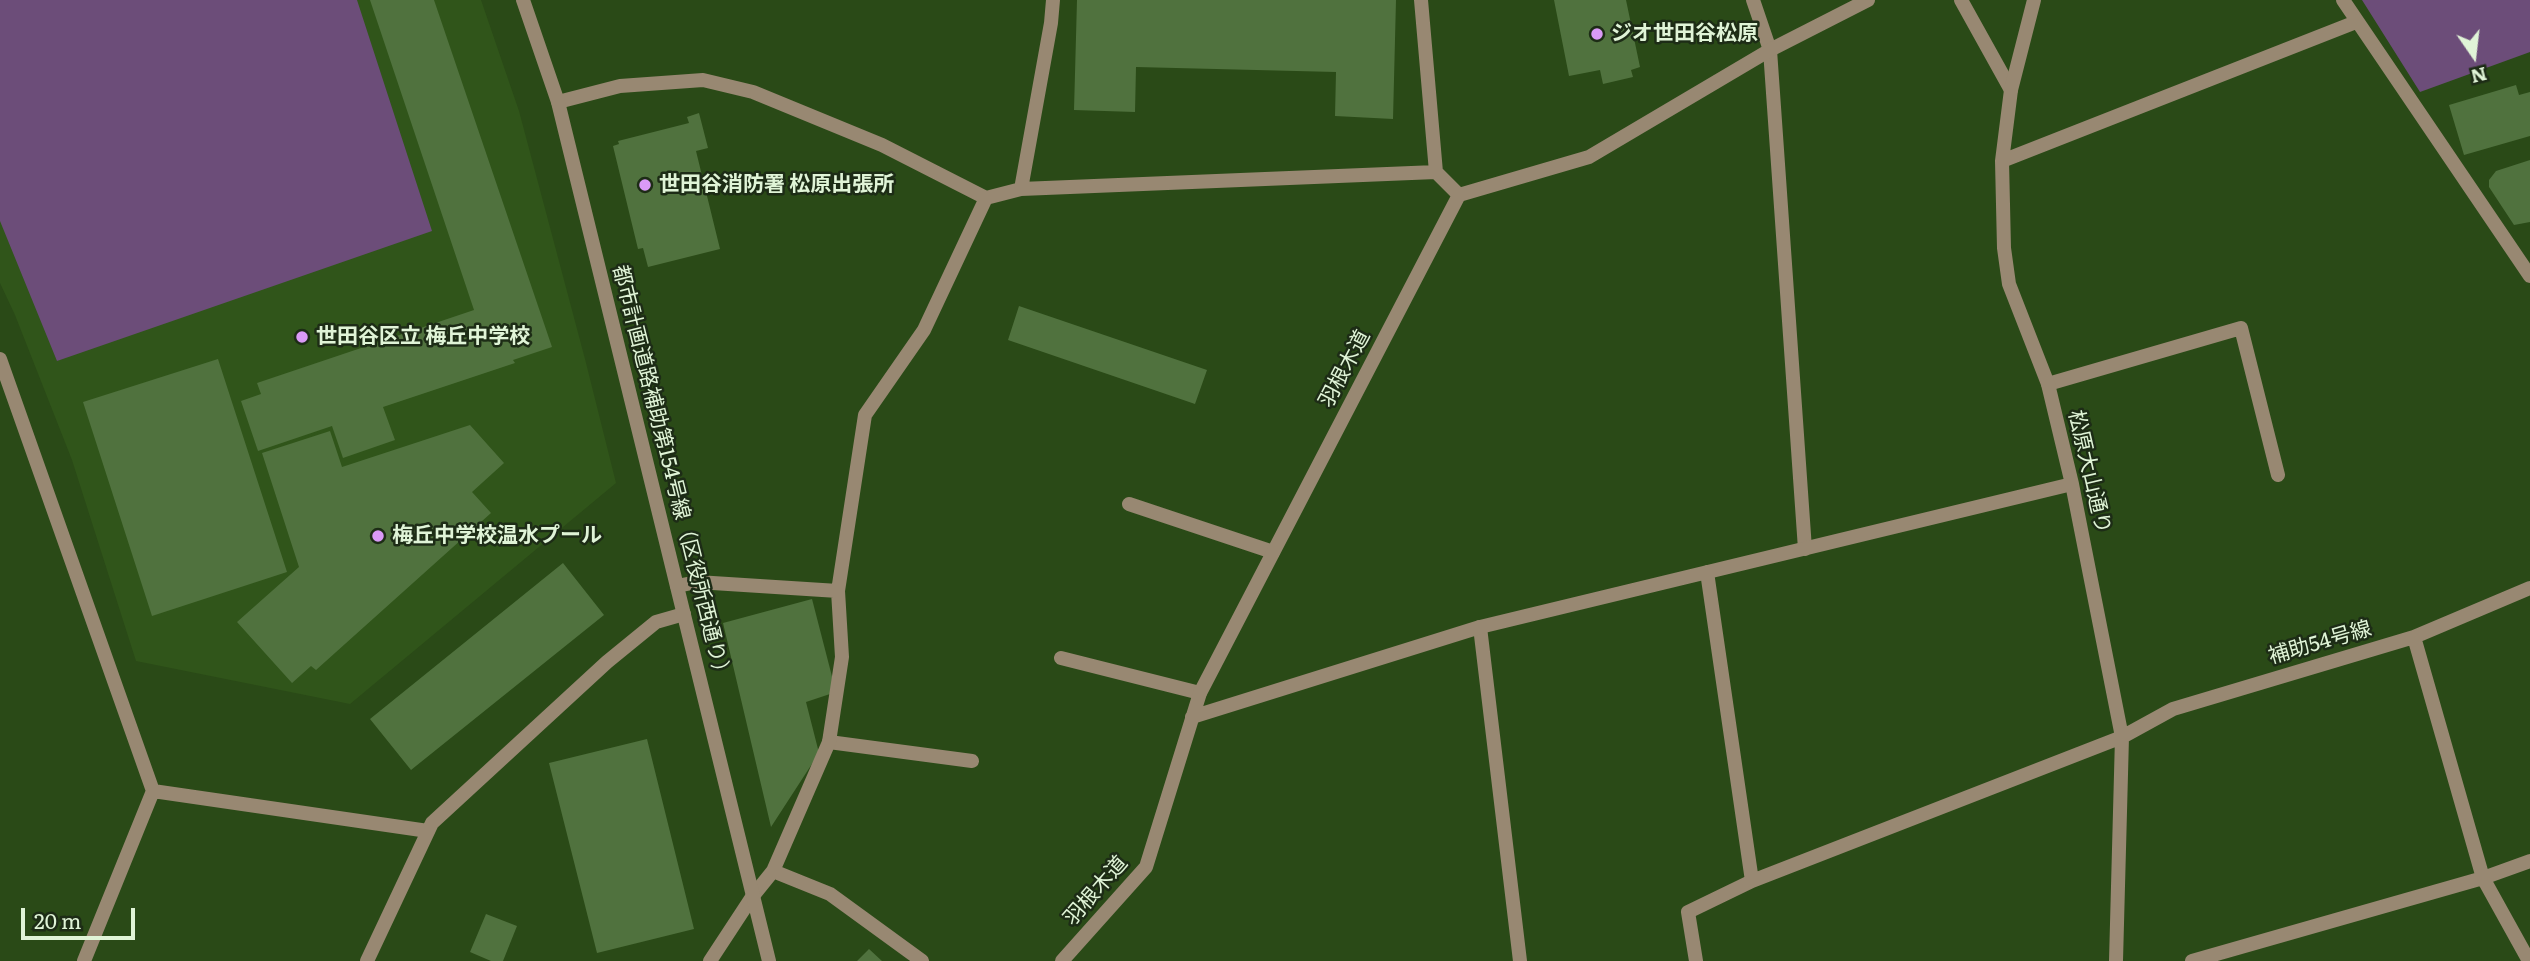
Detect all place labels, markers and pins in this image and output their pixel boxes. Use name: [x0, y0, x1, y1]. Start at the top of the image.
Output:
place label: ジオ世田谷松原: [1611, 21, 1758, 47]
marker: ジオ世田谷松原: [1589, 26, 1605, 42]
place label: 世田谷消防署 松原出張所: [659, 172, 894, 198]
marker: 世田谷消防署 松原出張所: [637, 177, 653, 193]
place label: 世田谷区立 梅丘中学校: [316, 324, 530, 350]
marker: 世田谷区立 梅丘中学校: [294, 329, 310, 345]
place label: 梅丘中学校温水プール: [392, 523, 602, 549]
marker: 梅丘中学校温水プール: [370, 528, 386, 544]

